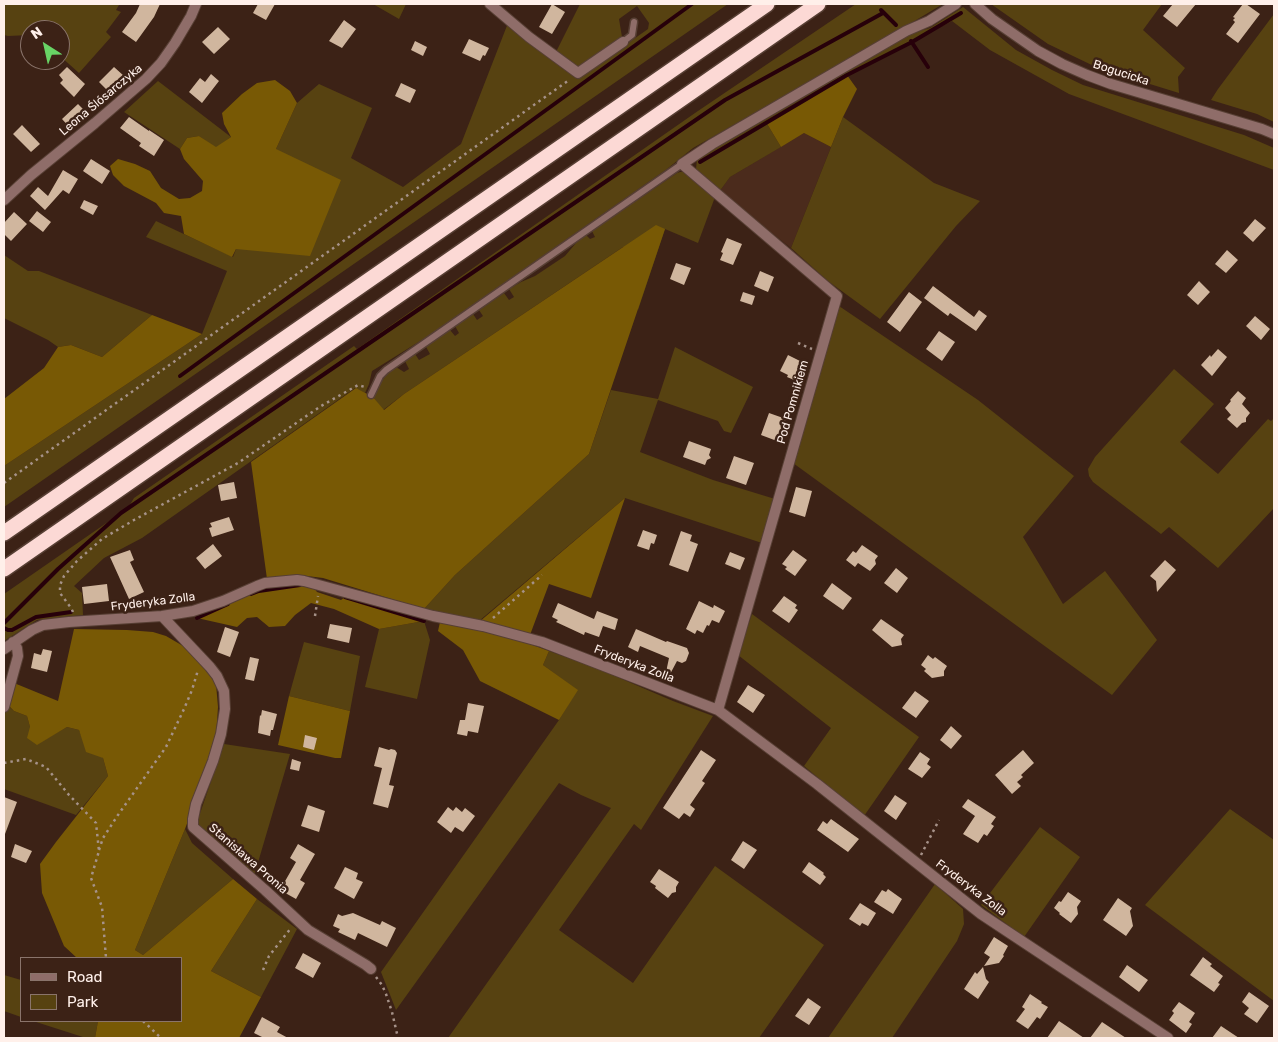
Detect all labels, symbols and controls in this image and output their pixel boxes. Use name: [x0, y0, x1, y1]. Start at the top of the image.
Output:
north arrow: [20, 20, 70, 70]
text: N: [28, 23, 46, 43]
street label: Bogucicka: [1091, 57, 1151, 89]
street label: Leona Ślósarczyka: [57, 61, 145, 139]
street label: Pod Pomnikiem: [774, 358, 812, 446]
street label: Fryderyka Zolla: [110, 590, 196, 614]
street label: Fryderyka Zolla: [592, 642, 676, 686]
street label: Stanisława Pronia: [206, 821, 290, 897]
street label: Fryderyka Zolla: [933, 857, 1009, 919]
legend: [20, 957, 182, 1022]
text: Road: [67, 968, 103, 986]
text: Park: [67, 993, 98, 1011]

